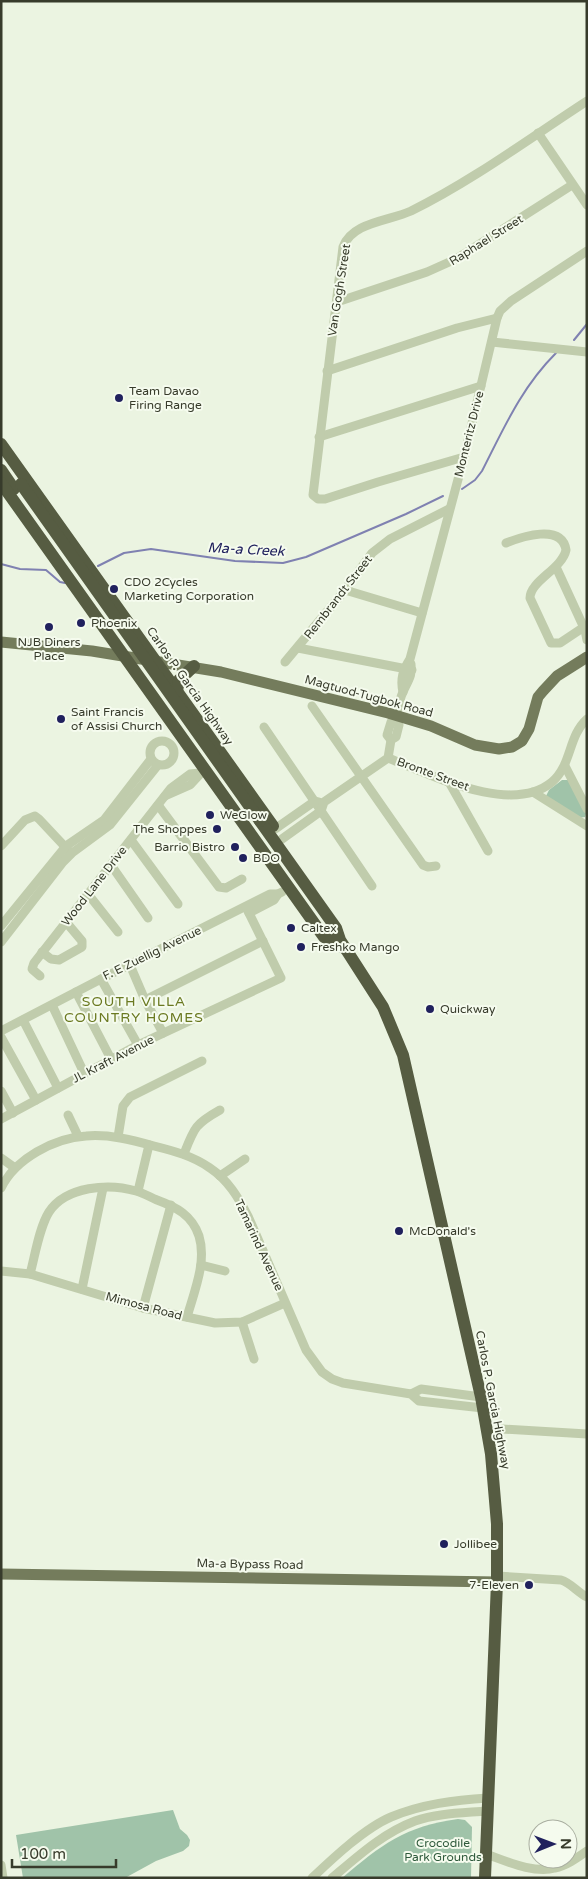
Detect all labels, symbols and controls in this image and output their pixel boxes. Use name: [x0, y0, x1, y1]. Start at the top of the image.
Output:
street label: Raphael Street: [447, 212, 526, 268]
street label: Van Gogh Street: [325, 242, 353, 337]
place label: Team Davao Firing Range: [129, 384, 202, 412]
street label: Monteritz Drive: [452, 389, 486, 478]
marker: Team Davao Firing Range: [113, 392, 125, 404]
water label: Ma-a Creek: [207, 539, 286, 560]
street label: Rembrandt Street: [301, 552, 375, 642]
place label: CDO 2Cycles Marketing Corporation: [124, 575, 254, 603]
marker: CDO 2Cycles Marketing Corporation: [108, 583, 120, 595]
place label: Phoenix: [91, 616, 137, 630]
marker: Phoenix: [75, 617, 87, 629]
marker: NJB Diners Place: [43, 621, 55, 633]
street label: Carlos P. Garcia Highway: [144, 624, 236, 748]
place label: NJB Diners Place: [17, 635, 81, 663]
street label: Magtuod-Tugbok Road: [303, 672, 435, 720]
place label: Saint Francis of Assisi Church: [71, 705, 162, 733]
marker: Saint Francis of Assisi Church: [55, 713, 67, 725]
street label: Bronte Street: [395, 754, 471, 794]
place label: WeGlow: [220, 808, 268, 822]
marker: WeGlow: [204, 809, 216, 821]
place label: The Shoppes: [133, 822, 207, 836]
marker: The Shoppes: [211, 823, 223, 835]
place label: Barrio Bistro: [154, 840, 225, 854]
marker: Barrio Bistro: [229, 841, 241, 853]
street label: Wood Lane Drive: [59, 843, 130, 929]
place label: BDO: [253, 851, 280, 865]
marker: BDO: [237, 852, 249, 864]
place label: Caltex: [301, 921, 337, 935]
marker: Caltex: [285, 922, 297, 934]
street label: F. E Zuellig Avenue: [100, 923, 204, 983]
place label: Freshko Mango: [311, 940, 400, 954]
marker: Freshko Mango: [295, 941, 307, 953]
district label: SOUTH VILLA COUNTRY HOMES: [64, 993, 204, 1026]
place label: Quickway: [440, 1002, 496, 1016]
marker: Quickway: [424, 1003, 436, 1015]
street label: JL Kraft Avenue: [70, 1032, 156, 1086]
street label: Tamarind Avenue: [232, 1197, 286, 1293]
place label: McDonald's: [409, 1224, 476, 1238]
marker: McDonald's: [393, 1225, 405, 1237]
street label: Mimosa Road: [104, 1289, 184, 1323]
street label: Carlos P. Garcia Highway: [473, 1329, 513, 1471]
place label: Jollibee: [454, 1537, 497, 1551]
marker: Jollibee: [438, 1538, 450, 1550]
street label: Ma-a Bypass Road: [196, 1556, 304, 1572]
place label: 7-Eleven: [469, 1578, 519, 1592]
marker: 7-Eleven: [523, 1579, 535, 1591]
north arrow: [528, 1819, 578, 1869]
scale bar: [12, 1836, 116, 1868]
park label: Crocodile Park Grounds: [404, 1836, 482, 1864]
text: N: [557, 1838, 574, 1850]
text: 100 m: [20, 1845, 66, 1863]

